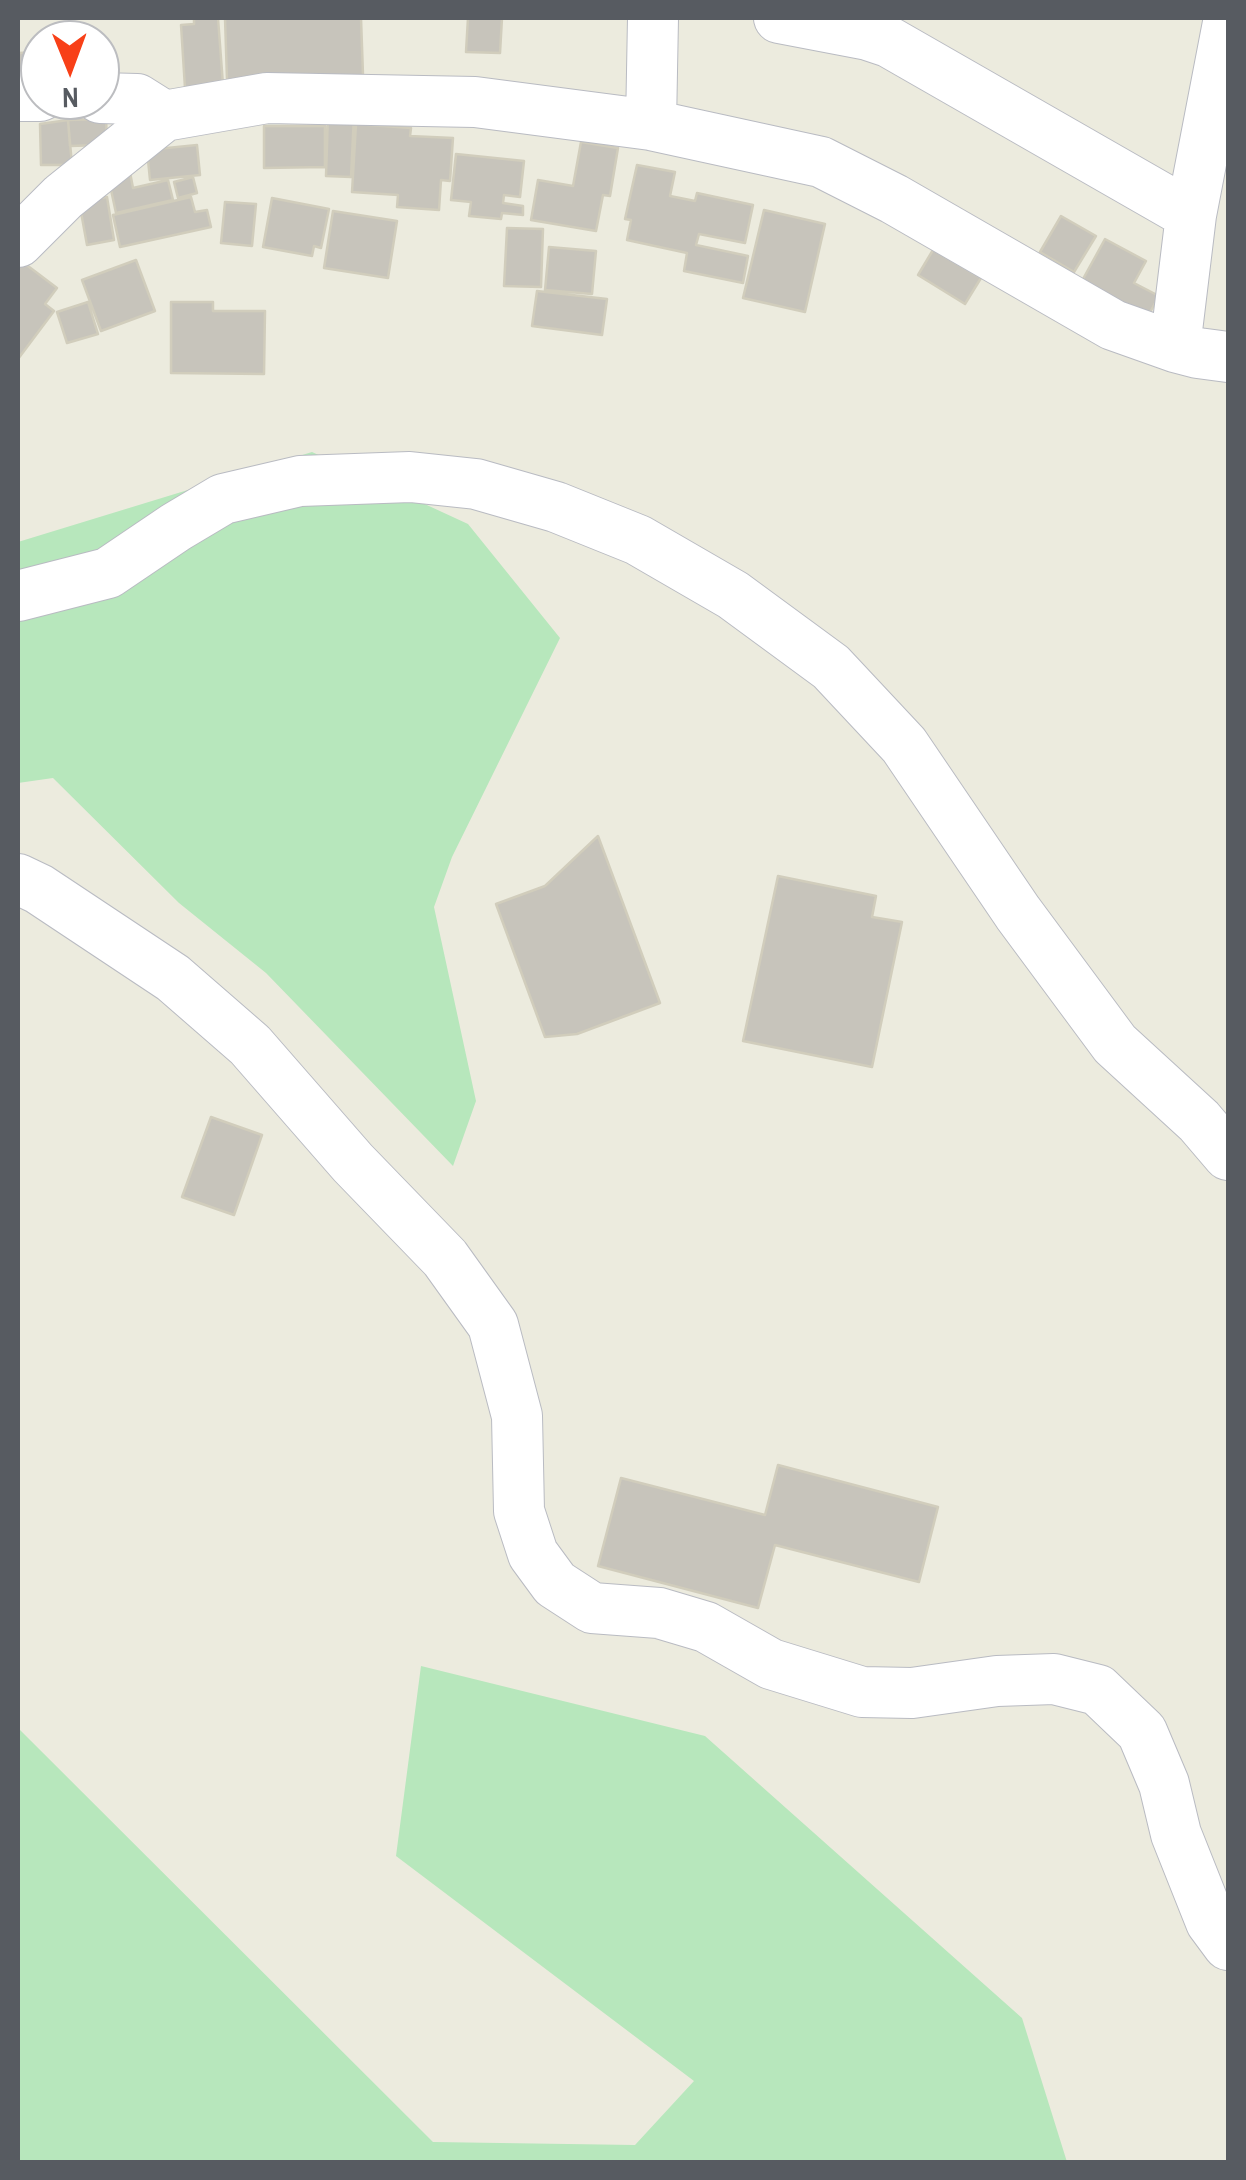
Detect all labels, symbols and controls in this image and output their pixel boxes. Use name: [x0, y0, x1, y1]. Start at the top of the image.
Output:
north arrow: [20, 20, 120, 120]
text: N: [62, 79, 79, 117]

